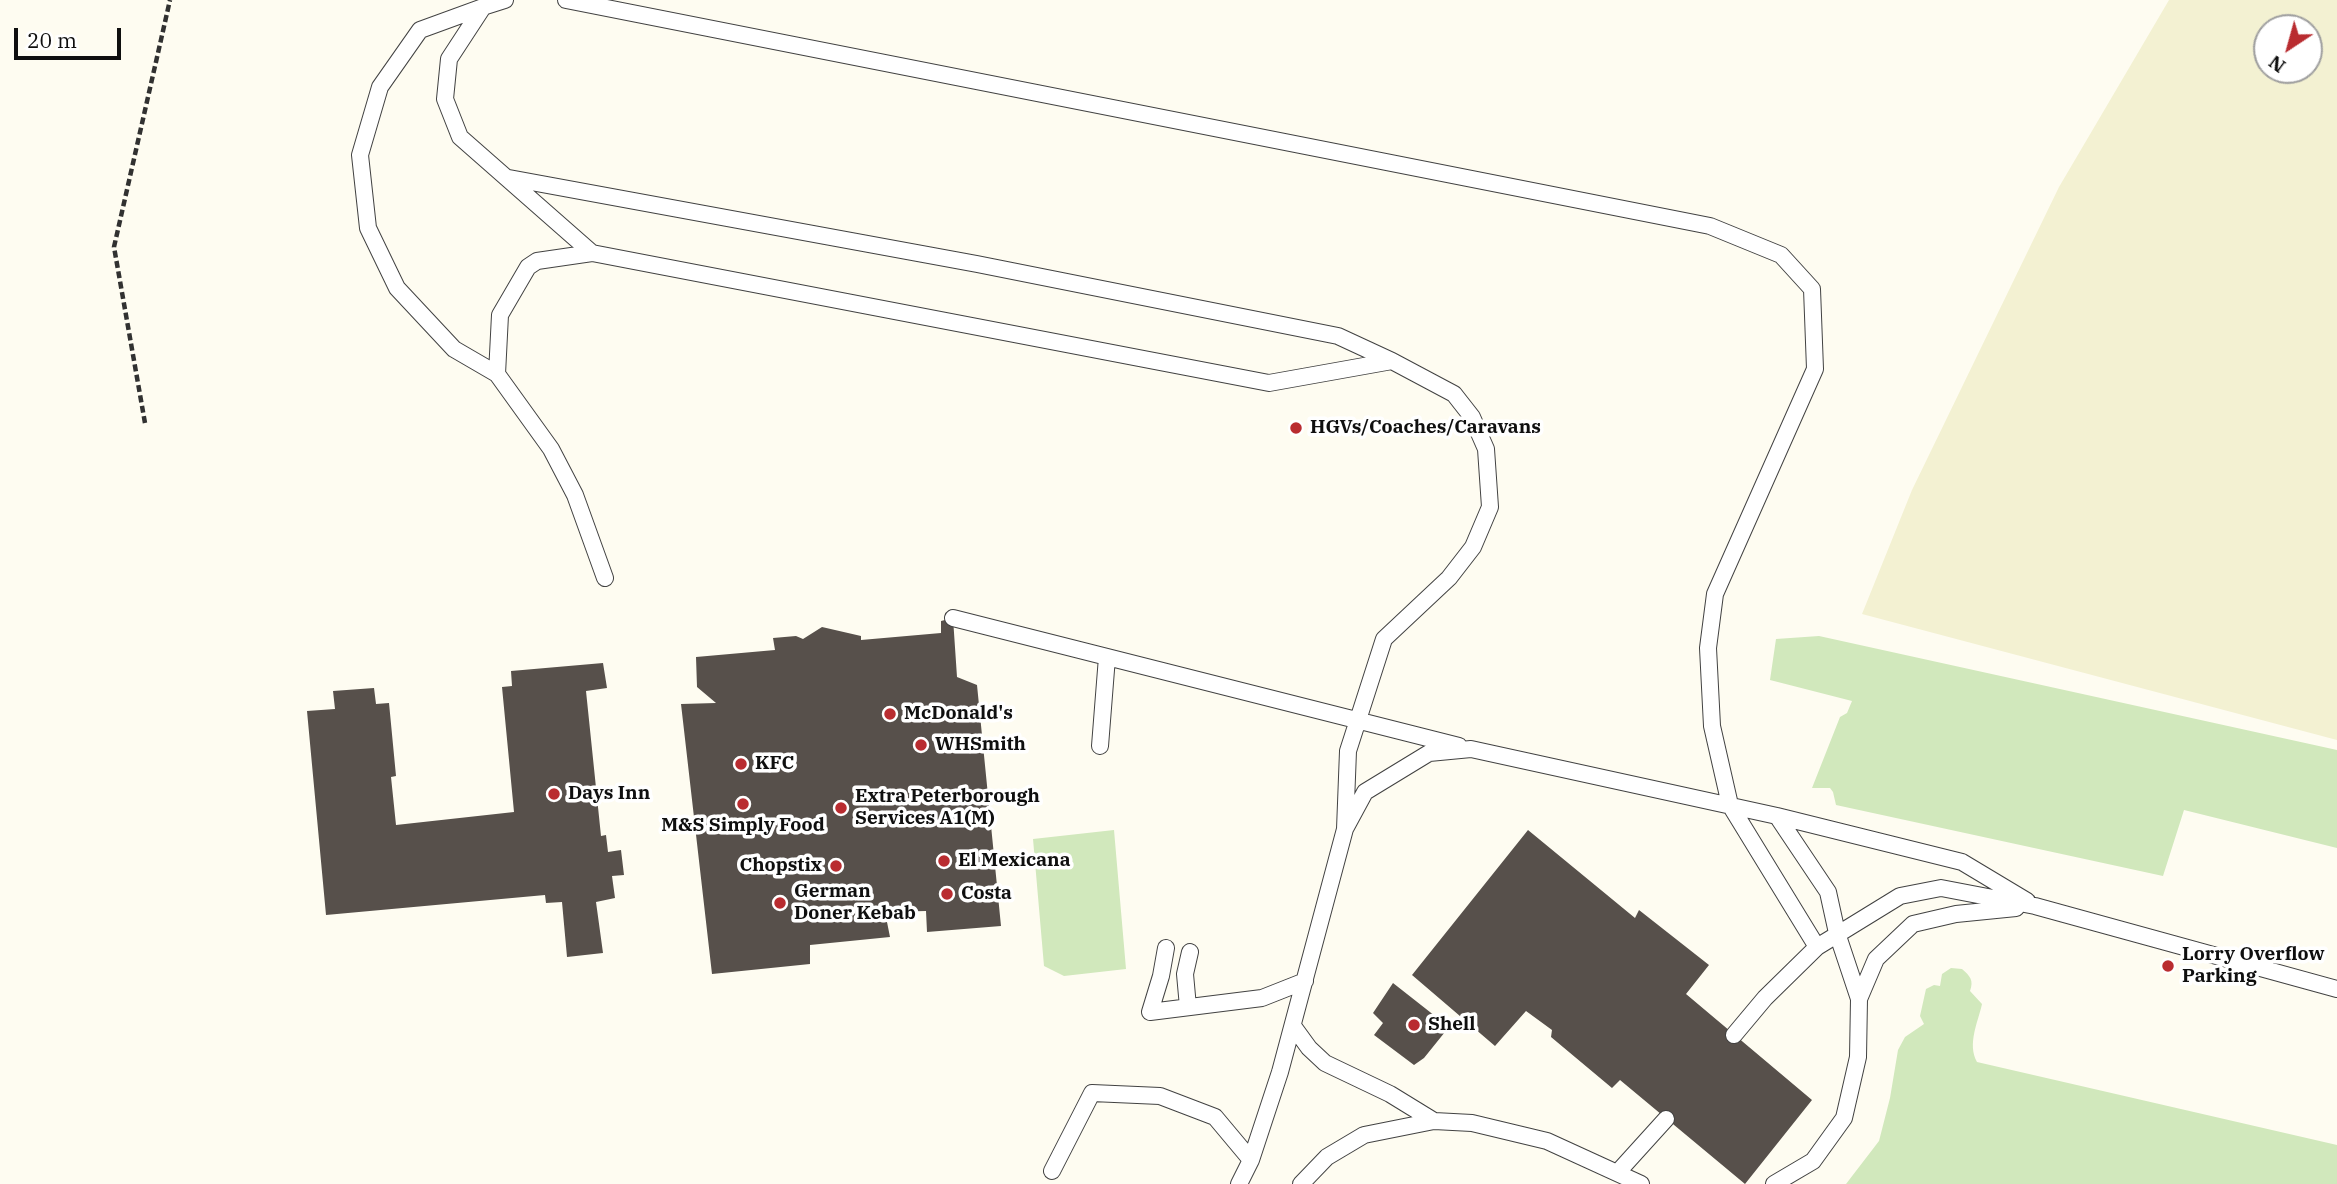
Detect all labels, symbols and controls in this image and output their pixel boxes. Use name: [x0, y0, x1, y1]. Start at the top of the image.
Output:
scale bar: [18, 14, 124, 58]
north arrow: [2253, 14, 2323, 84]
text: 20 m: [27, 26, 77, 54]
text: N: [2264, 50, 2290, 78]
place label: HGVs/Coaches/Caravans: [1310, 417, 1541, 439]
marker: HGVs/Coaches/Caravans: [1288, 420, 1304, 436]
place label: McDonald's: [904, 703, 1013, 725]
marker: McDonald's: [882, 706, 898, 722]
place label: WHSmith: [935, 734, 1026, 756]
marker: WHSmith: [913, 737, 929, 753]
place label: KFC: [755, 753, 794, 775]
marker: KFC: [733, 756, 749, 772]
place label: Days Inn: [568, 783, 650, 805]
marker: Days Inn: [546, 786, 562, 802]
place label: Extra Peterborough Services A1(M): [855, 786, 1040, 830]
marker: M&S Simply Food: [735, 796, 751, 812]
marker: Extra Peterborough Services A1(M): [833, 800, 849, 816]
place label: M&S Simply Food: [661, 815, 825, 837]
place label: El Mexicana: [958, 850, 1070, 872]
marker: El Mexicana: [936, 853, 952, 869]
place label: Chopstix: [740, 855, 822, 877]
marker: Chopstix: [828, 858, 844, 874]
place label: German Doner Kebab: [794, 881, 916, 925]
place label: Costa: [961, 883, 1012, 905]
marker: Costa: [939, 886, 955, 902]
marker: German Doner Kebab: [772, 895, 788, 911]
place label: Lorry Overflow Parking: [2182, 944, 2325, 988]
marker: Lorry Overflow Parking: [2160, 958, 2176, 974]
place label: Shell: [1428, 1014, 1475, 1036]
marker: Shell: [1406, 1017, 1422, 1033]

